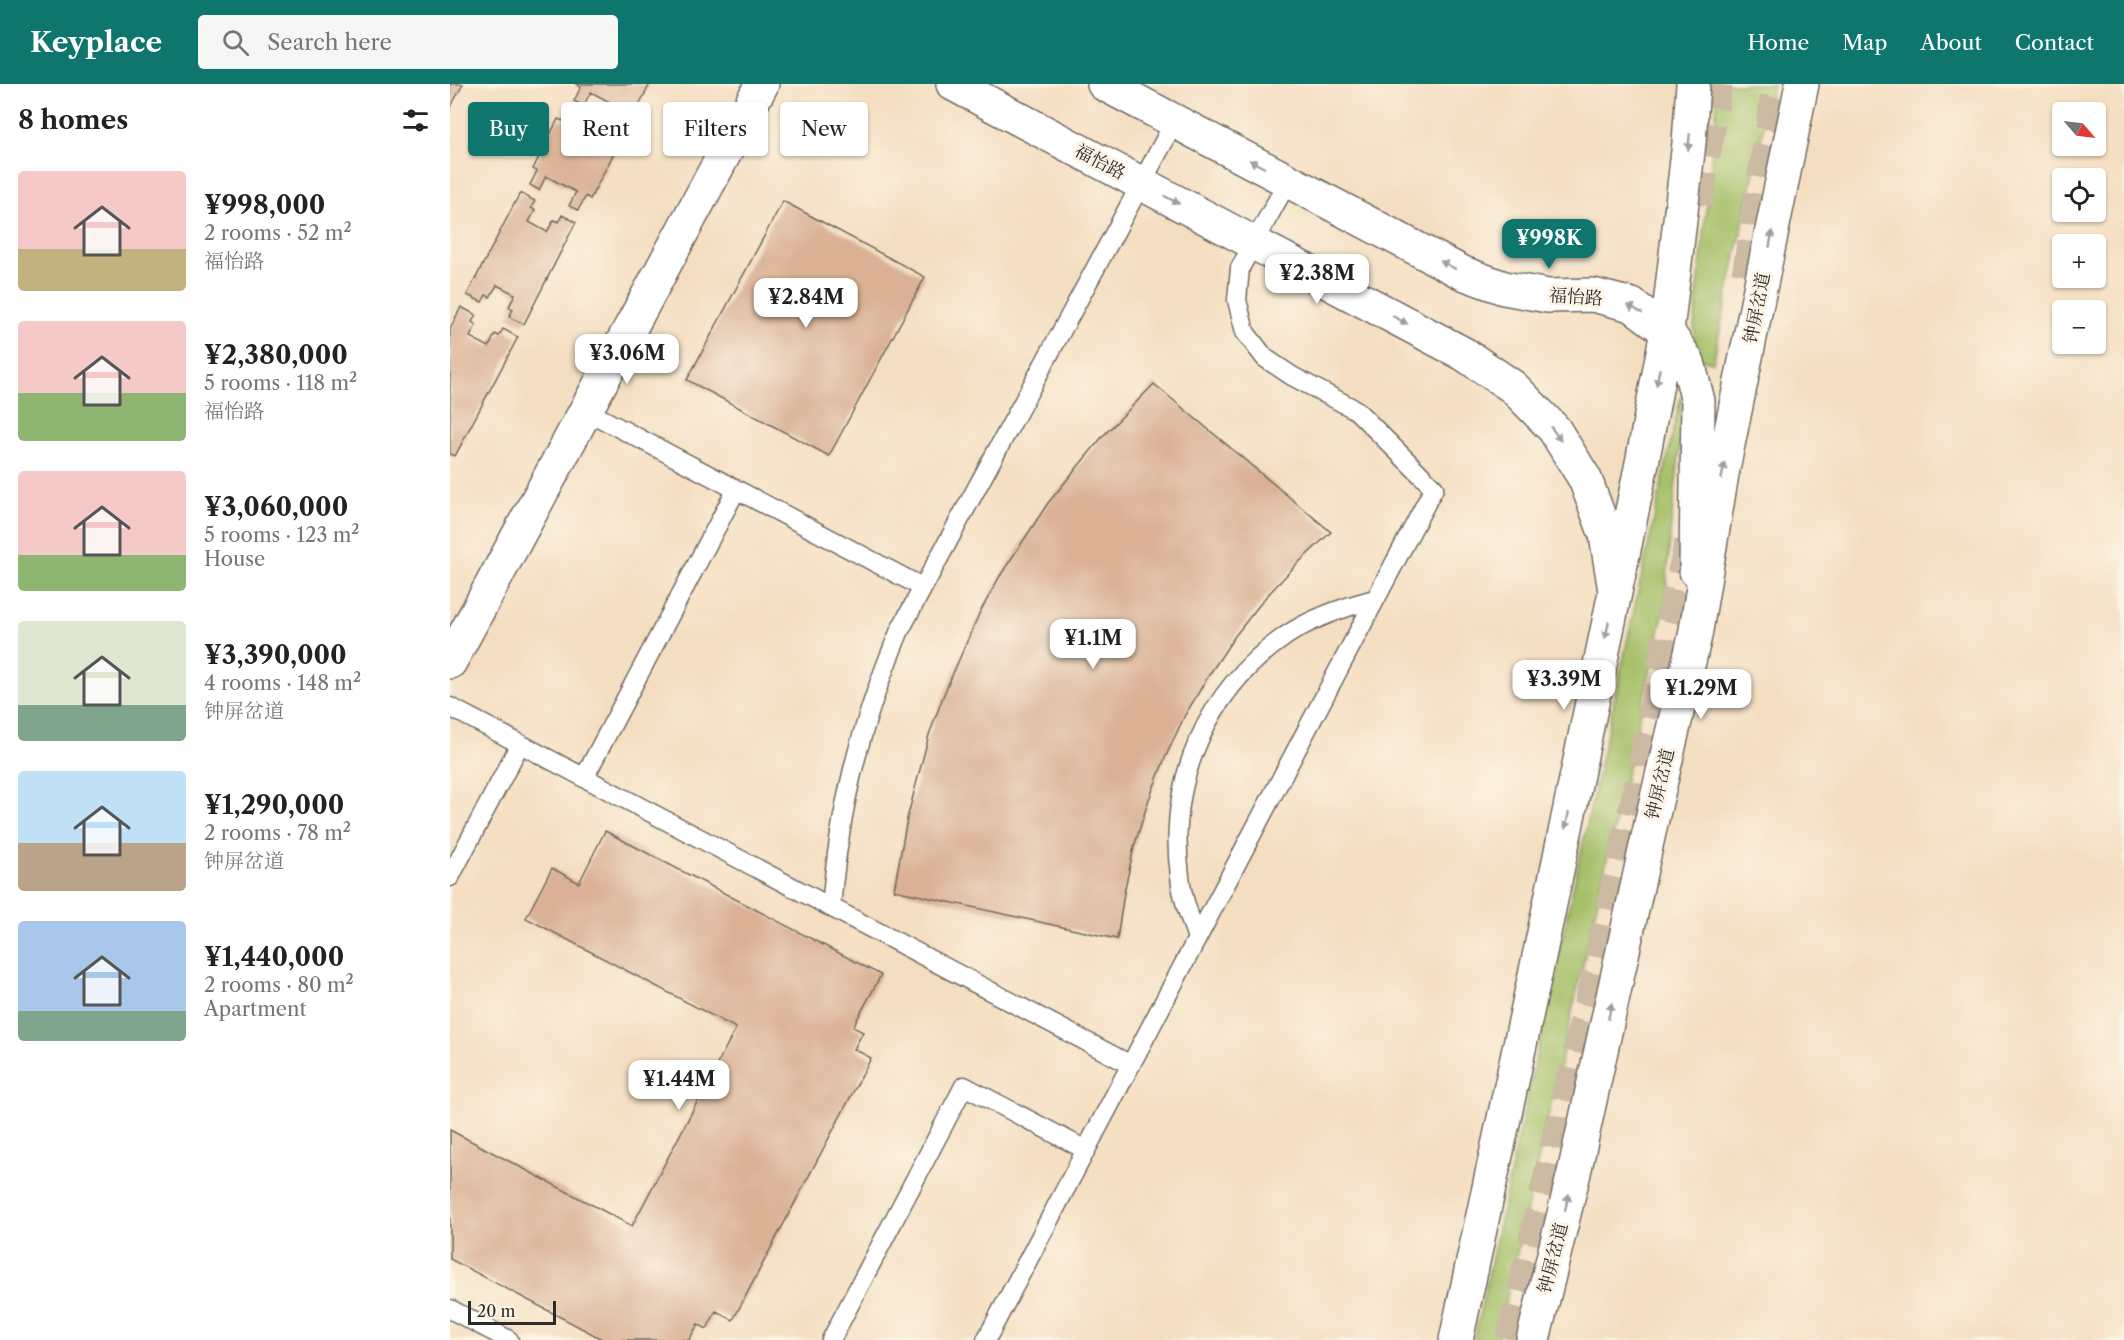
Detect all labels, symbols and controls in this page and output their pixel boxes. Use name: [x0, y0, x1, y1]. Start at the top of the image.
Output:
search box: [198, 15, 618, 69]
text: Keyplace: [30, 25, 162, 59]
icon: search: [219, 26, 252, 59]
text: Search here: [267, 29, 392, 56]
text: Home: [1748, 30, 1809, 55]
text: Map: [1842, 30, 1887, 55]
text: About: [1920, 30, 1982, 55]
text: Contact: [2015, 30, 2094, 55]
chip: Buy: [468, 102, 549, 156]
chip: Rent: [561, 102, 651, 156]
chip: Filters: [663, 102, 768, 156]
chip: New: [780, 102, 868, 156]
north arrow: [2052, 102, 2106, 156]
map controls: [2052, 102, 2106, 354]
text: 8 homes: [18, 104, 128, 136]
icon: filters: [399, 104, 432, 137]
one-way arrow: [1684, 133, 1694, 152]
street label: 福怡路: [1071, 140, 1129, 184]
one-way arrow: [1248, 159, 1265, 169]
button: locate: [2052, 168, 2106, 222]
text: ¥998,000: [204, 189, 325, 221]
icon: home: [66, 195, 138, 267]
one-way arrow: [1164, 195, 1181, 205]
pin: ¥998K: [1507, 219, 1591, 270]
text: 2 rooms · 52 m²: [204, 221, 352, 245]
text: ¥998K: [1516, 226, 1582, 250]
one-way arrow: [1767, 229, 1776, 248]
button: +: [2052, 234, 2106, 288]
text: 福怡路: [204, 249, 264, 273]
pin: ¥2.38M: [1268, 254, 1366, 305]
one-way arrow: [1439, 260, 1456, 270]
text: ¥2.38M: [1279, 261, 1355, 285]
street label: 钟屏岔道: [1739, 271, 1775, 345]
pin: ¥2.84M: [757, 278, 855, 329]
street label: 福怡路: [1548, 284, 1604, 310]
text: ¥2.84M: [768, 285, 844, 309]
button: −: [2052, 300, 2106, 354]
one-way arrow: [1627, 303, 1643, 314]
one-way arrow: [1392, 315, 1409, 325]
pin: ¥3.06M: [578, 334, 676, 385]
text: ¥2,380,000: [204, 339, 348, 371]
text: ¥3.06M: [589, 341, 665, 365]
icon: home: [66, 345, 138, 417]
one-way arrow: [1653, 368, 1662, 387]
text: 5 rooms · 118 m²: [204, 371, 357, 395]
text: 福怡路: [204, 399, 264, 423]
one-way arrow: [1550, 425, 1562, 441]
one-way arrow: [1719, 462, 1728, 481]
text: ¥3,060,000: [204, 491, 348, 523]
icon: home: [66, 495, 138, 567]
text: 5 rooms · 123 m²: [204, 523, 360, 547]
text: House: [204, 547, 265, 571]
pin: ¥1.1M: [1051, 619, 1135, 670]
one-way arrow: [1602, 621, 1611, 640]
text: ¥1.1M: [1064, 626, 1122, 650]
text: ¥3,390,000: [204, 639, 347, 671]
icon: home: [66, 645, 138, 717]
pin: ¥3.39M: [1515, 660, 1613, 711]
text: ¥3.39M: [1526, 667, 1602, 691]
pin: ¥1.29M: [1652, 669, 1750, 720]
text: 4 rooms · 148 m²: [204, 671, 361, 695]
text: ¥1.29M: [1664, 676, 1738, 700]
text: 钟屏岔道: [204, 699, 284, 723]
street label: 钟屏岔道: [1641, 746, 1679, 822]
text: ¥1,290,000: [204, 789, 344, 821]
icon: home: [66, 795, 138, 867]
one-way arrow: [1562, 812, 1571, 831]
text: 2 rooms · 78 m²: [204, 821, 351, 845]
text: 钟屏岔道: [204, 849, 284, 873]
text: ¥1,440,000: [204, 941, 344, 973]
icon: home: [66, 945, 138, 1017]
text: 2 rooms · 80 m²: [204, 973, 354, 997]
text: Apartment: [204, 997, 307, 1021]
one-way arrow: [1605, 1002, 1615, 1020]
pin: ¥1.44M: [630, 1060, 728, 1111]
text: ¥1.44M: [642, 1067, 716, 1091]
one-way arrow: [1563, 1192, 1573, 1211]
street label: 钟屏岔道: [1534, 1220, 1572, 1296]
scale bar: [468, 1298, 556, 1326]
text: 20 m: [477, 1301, 516, 1321]

